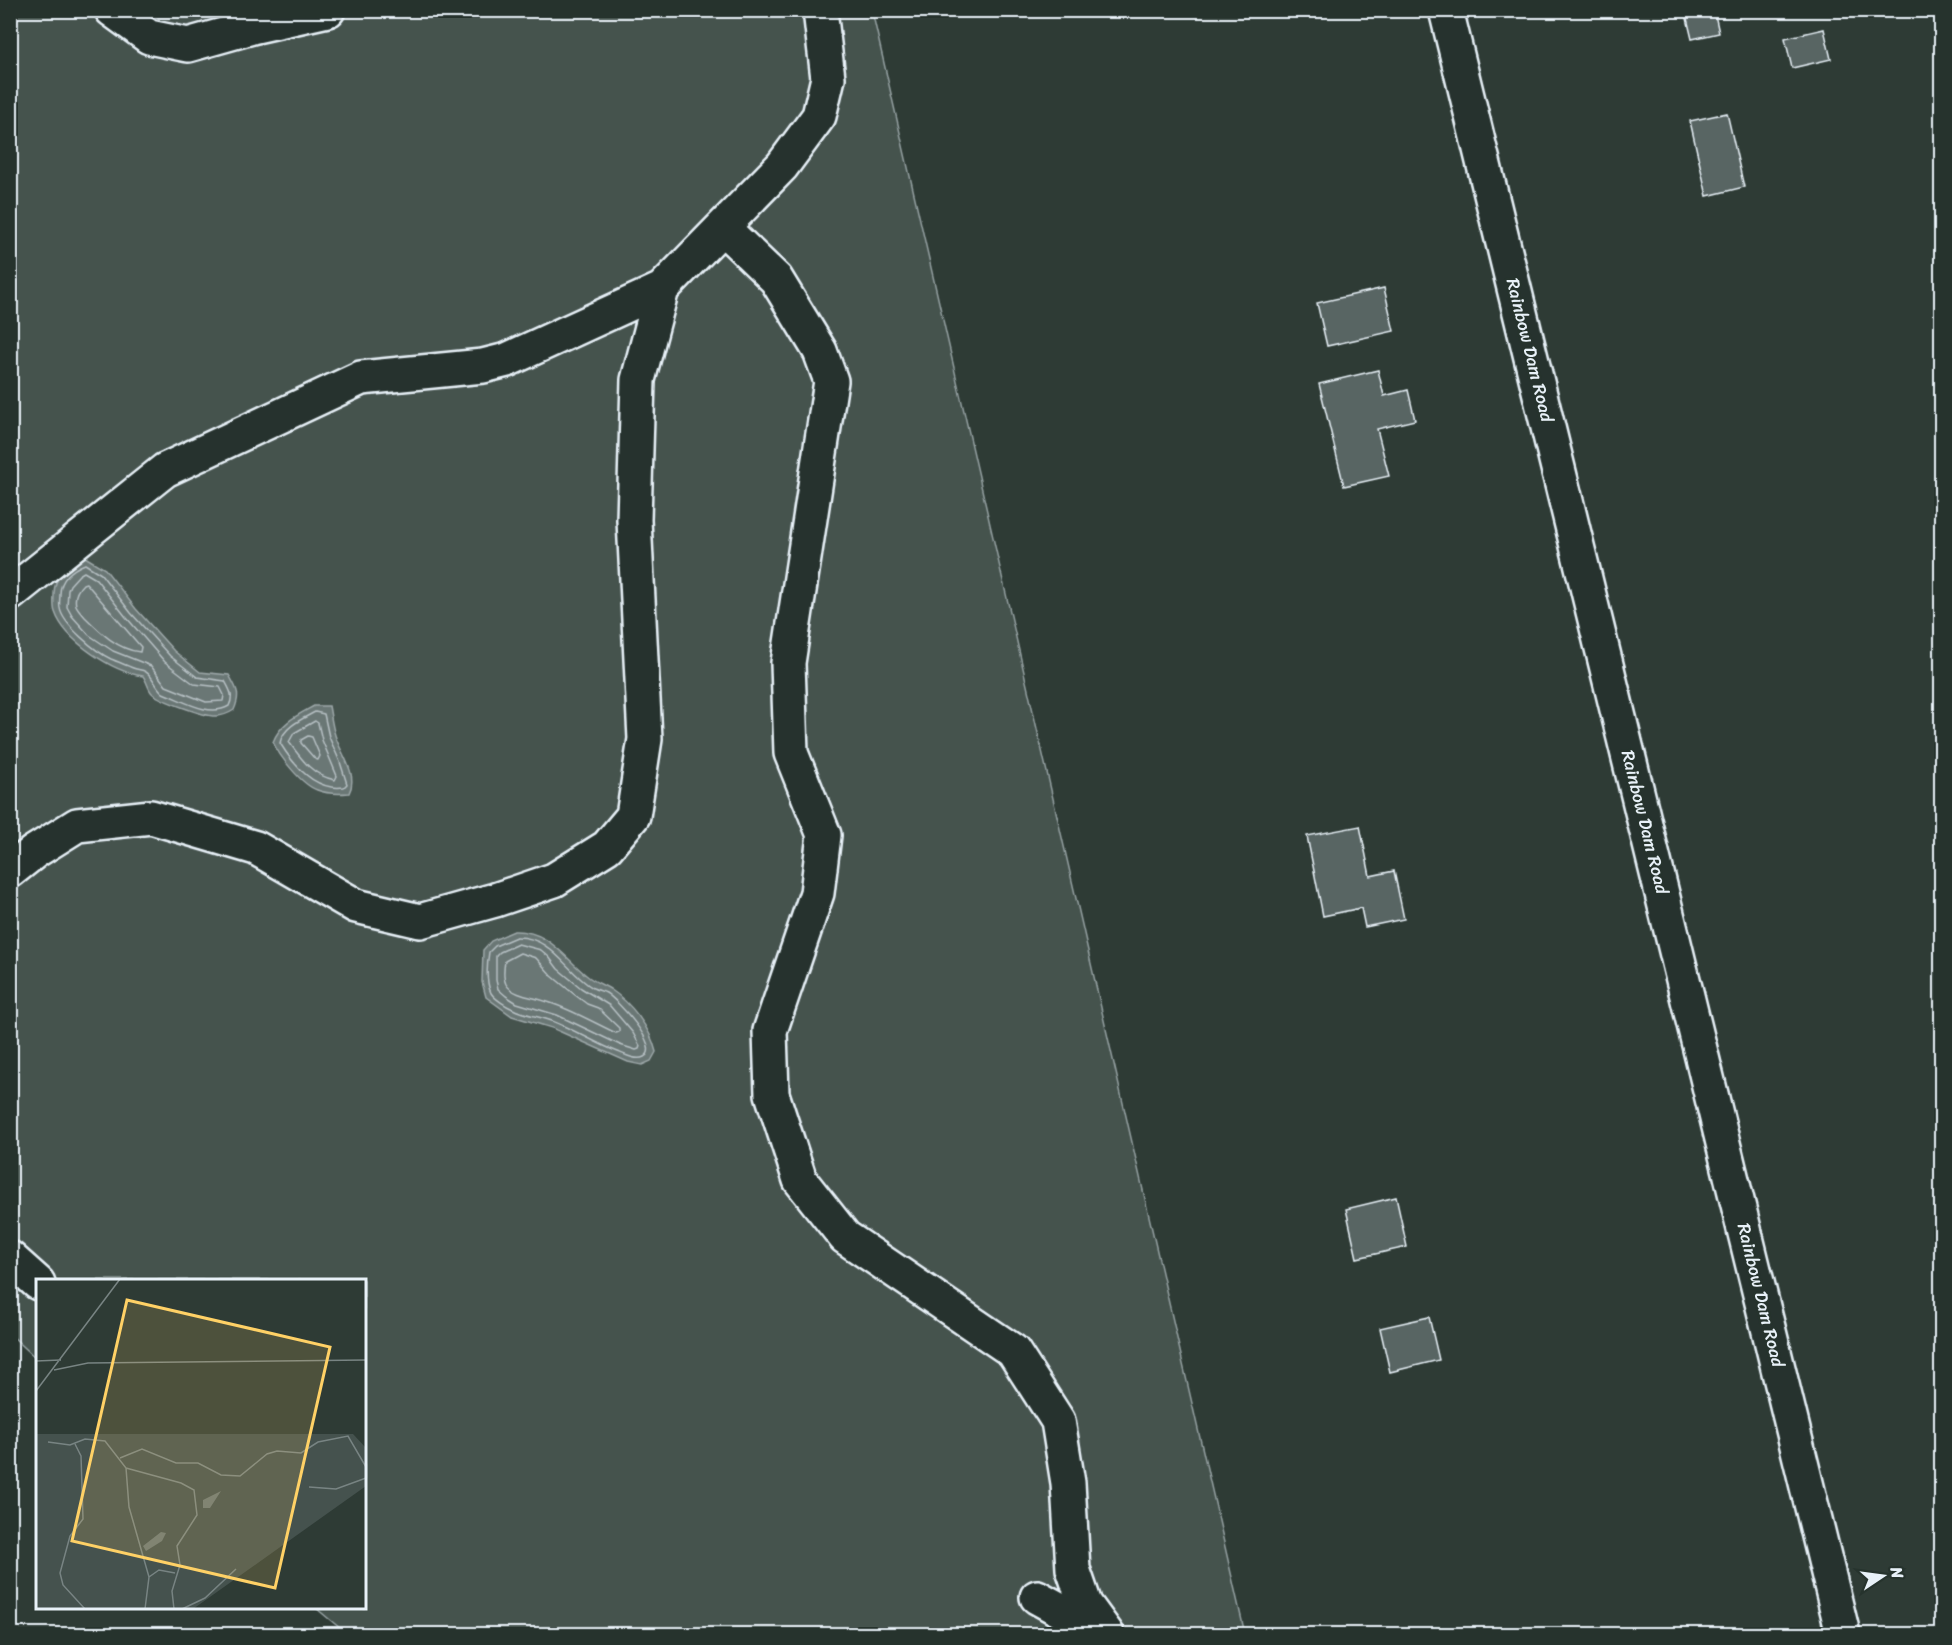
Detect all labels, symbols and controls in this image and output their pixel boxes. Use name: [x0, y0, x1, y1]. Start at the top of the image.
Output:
street label: Rainbow Dam Road: [1497, 275, 1564, 427]
street label: Rainbow Dam Road: [1612, 747, 1679, 899]
street label: Rainbow Dam Road: [1728, 1220, 1795, 1372]
inset map: [36, 1279, 366, 1609]
north arrow: [1853, 1546, 1913, 1606]
text: N: [1882, 1563, 1913, 1582]

